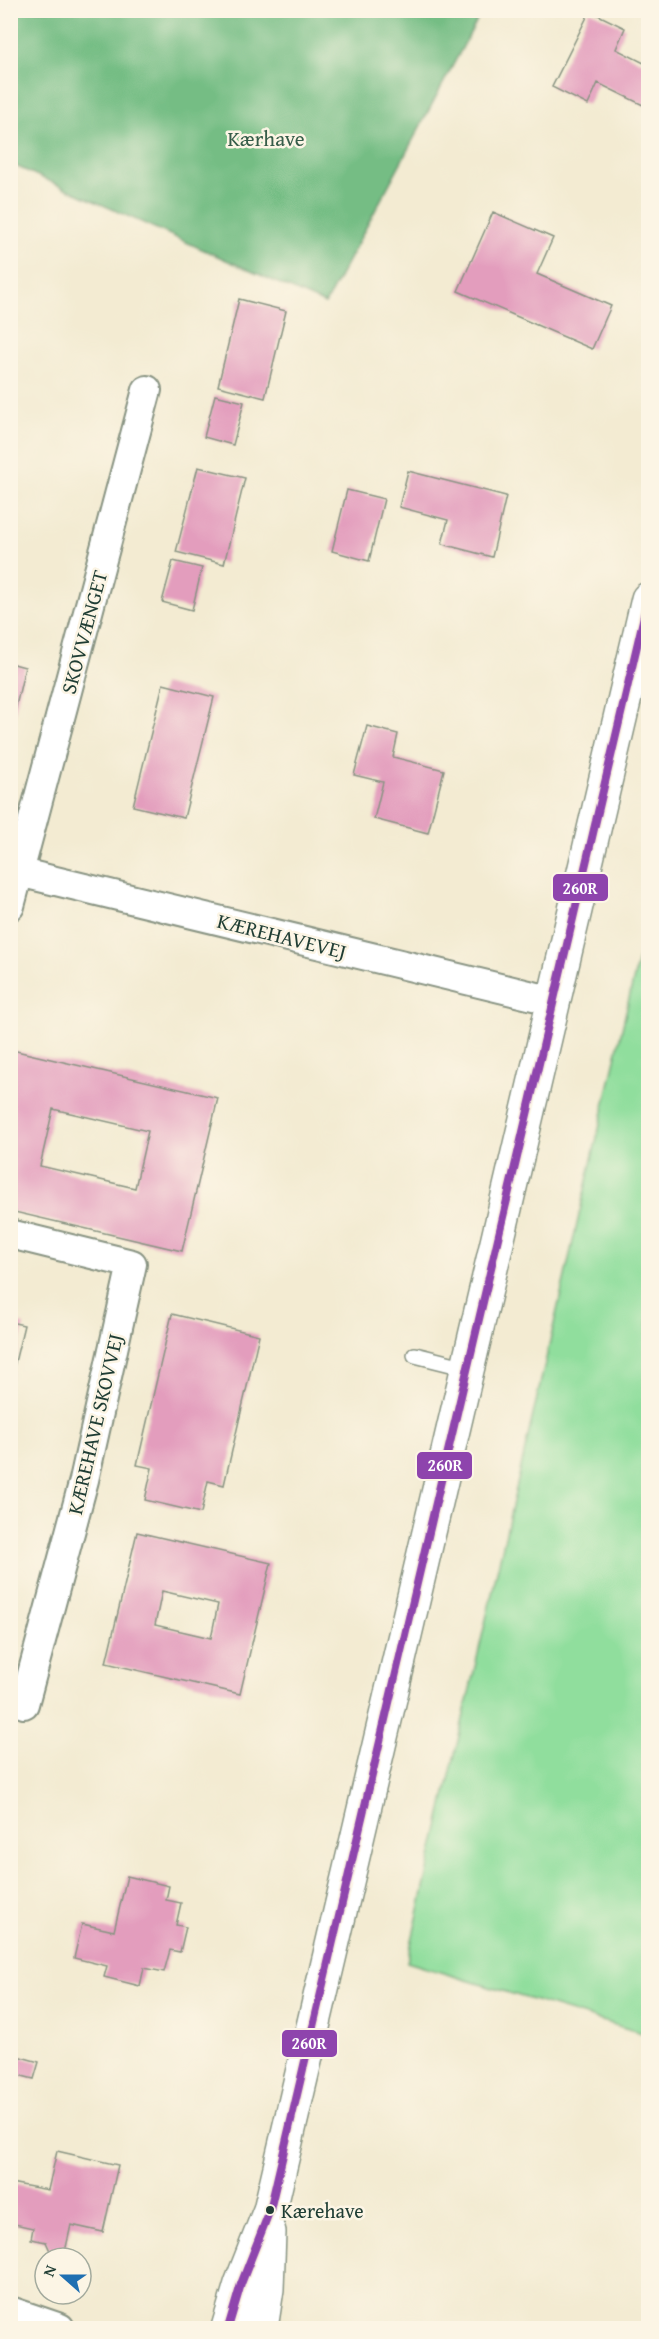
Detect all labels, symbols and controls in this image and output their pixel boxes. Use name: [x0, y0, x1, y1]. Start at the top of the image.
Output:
park label: Kærhave: [227, 123, 305, 154]
street label: SKOVVÆNGET: [53, 567, 115, 697]
line badge: 260R: [552, 873, 609, 902]
text: 260R: [563, 876, 597, 900]
street label: KÆREHAVEVEJ: [214, 905, 350, 967]
street label: KÆREHAVE SKOVVEJ: [59, 1331, 131, 1517]
line badge: 260R: [416, 1451, 473, 1480]
text: 260R: [428, 1453, 462, 1477]
line badge: 260R: [281, 2029, 338, 2058]
text: 260R: [292, 2031, 326, 2055]
place label: Kærehave: [281, 2196, 364, 2225]
marker: Kærehave: [264, 2204, 276, 2216]
north arrow: [33, 2246, 93, 2306]
text: N: [36, 2261, 62, 2280]

